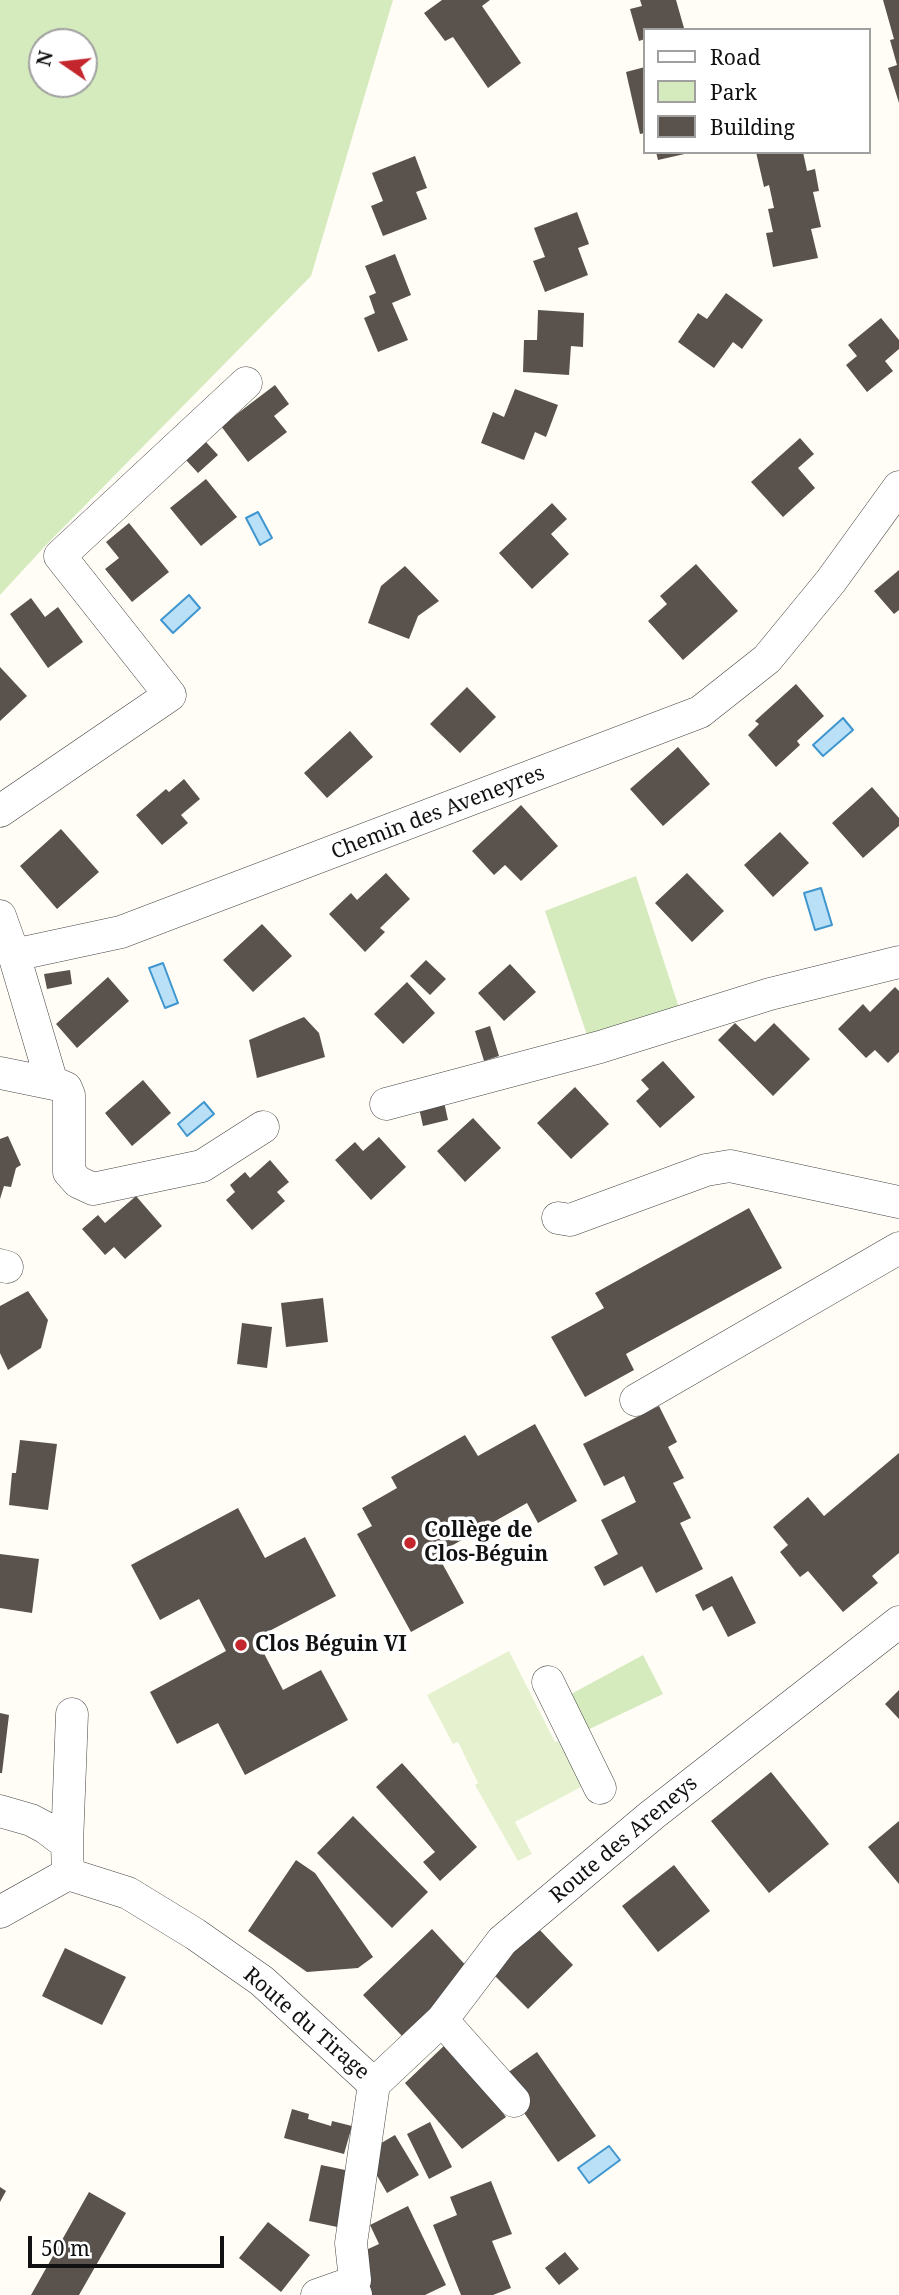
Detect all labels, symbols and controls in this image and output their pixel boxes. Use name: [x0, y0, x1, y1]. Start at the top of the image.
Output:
north arrow: [28, 28, 98, 98]
legend: [643, 28, 871, 154]
text: Road: [710, 43, 761, 71]
text: N: [30, 48, 59, 69]
text: Park: [710, 78, 757, 106]
text: Building: [710, 113, 795, 141]
street label: Chemin des Aveneyres: [328, 761, 548, 865]
place label: Collège de Clos-Béguin: [424, 1518, 548, 1568]
marker: Collège de Clos-Béguin: [402, 1535, 418, 1551]
place label: Clos Béguin VI: [255, 1632, 407, 1658]
marker: Clos Béguin VI: [233, 1637, 249, 1653]
street label: Route des Areneys: [545, 1771, 703, 1909]
street label: Route du Tirage: [238, 1963, 374, 2085]
scale bar: [32, 2222, 228, 2266]
text: 50 m: [41, 2234, 90, 2262]

